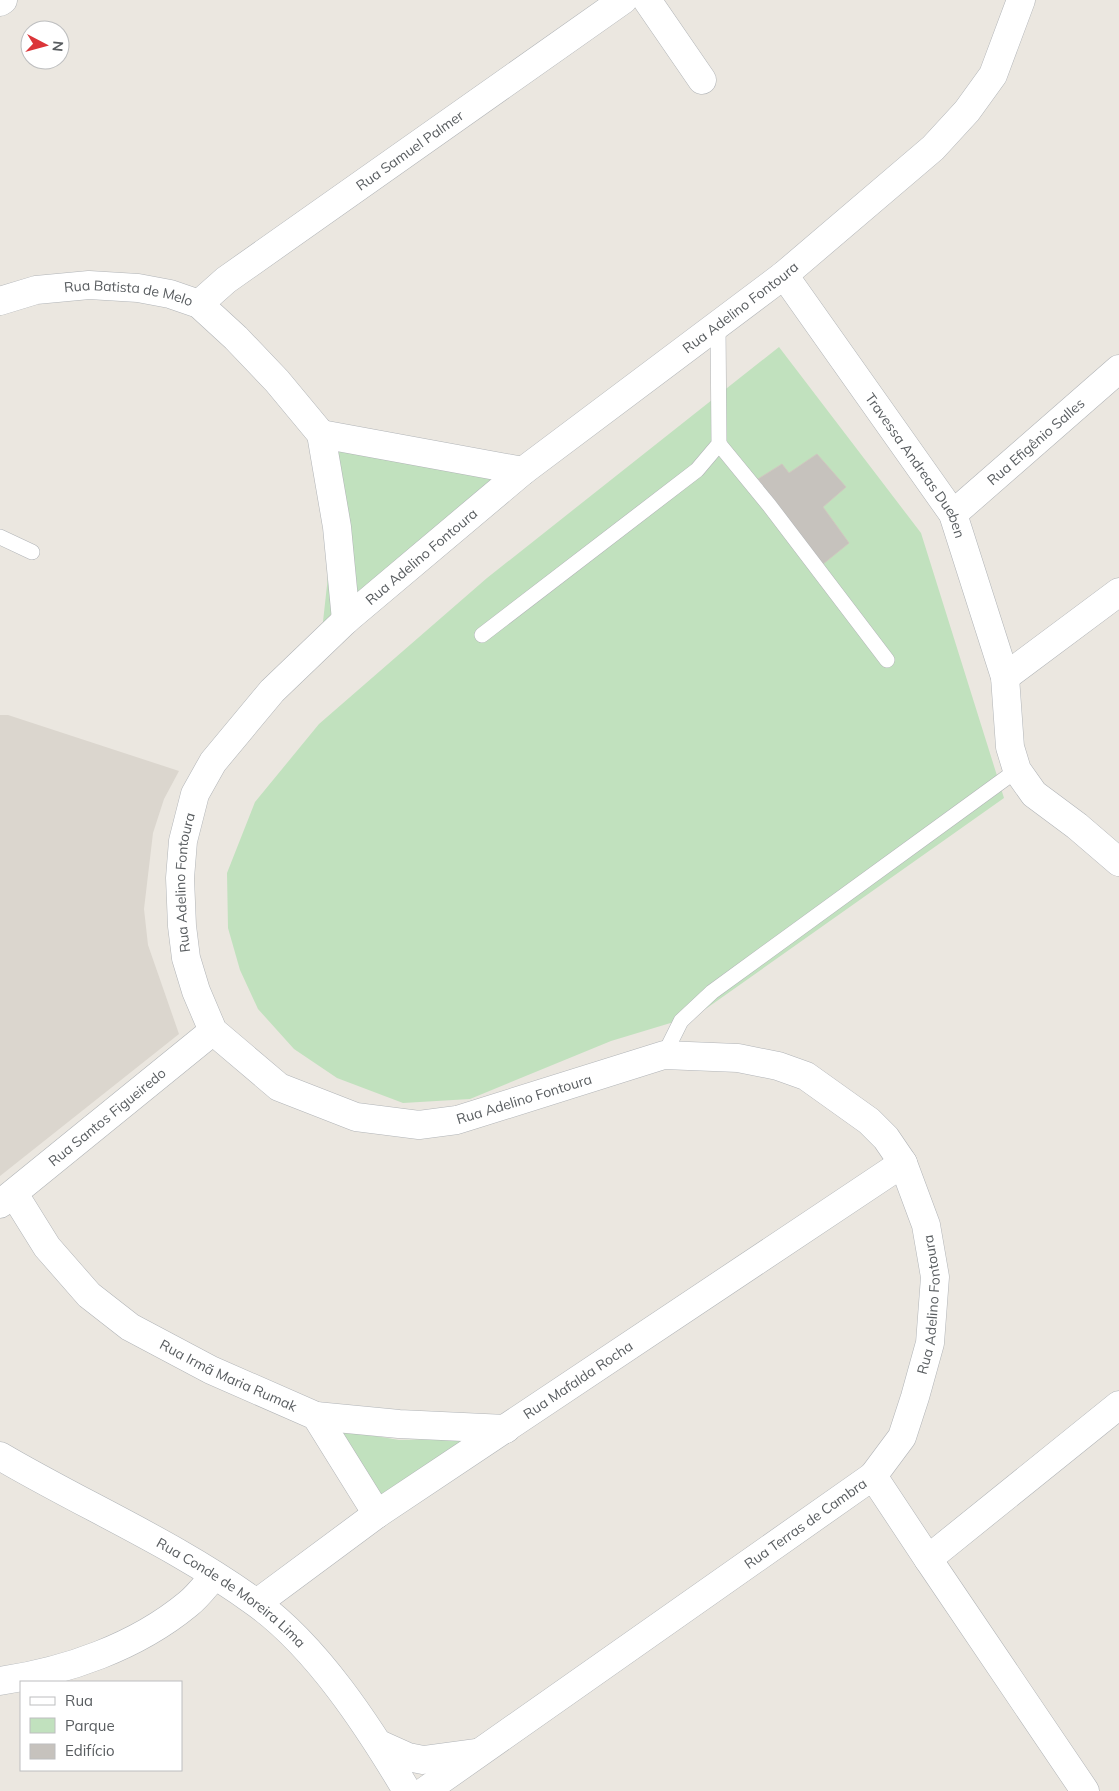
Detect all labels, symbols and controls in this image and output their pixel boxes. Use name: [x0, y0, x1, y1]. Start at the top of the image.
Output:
north arrow: [20, 20, 70, 70]
text: N: [48, 40, 67, 53]
street label: Rua Samuel Palmer: [352, 106, 468, 194]
street label: Rua Adelino Fontoura: [679, 258, 802, 357]
street label: Rua Batista de Melo: [63, 276, 195, 310]
street label: Travessa Andreas Dueben: [861, 390, 969, 540]
street label: Rua Efigênio Salles: [983, 394, 1088, 489]
street label: Rua Adelino Fontoura: [362, 504, 481, 609]
street label: Rua Adelino Fontoura: [171, 811, 199, 954]
street label: Rua Santos Figueiredo: [45, 1064, 170, 1170]
street label: Rua Adelino Fontoura: [454, 1070, 594, 1128]
street label: Rua Adelino Fontoura: [913, 1234, 944, 1376]
street label: Rua Irmã Maria Rumak: [157, 1335, 300, 1416]
street label: Rua Mafalda Rocha: [520, 1337, 636, 1423]
street label: Rua Terras de Cambra: [741, 1474, 870, 1573]
street label: Rua Conde de Moreira Lima: [153, 1534, 310, 1651]
legend: [20, 1681, 182, 1771]
text: Rua: [65, 1691, 93, 1710]
text: Parque: [65, 1716, 115, 1735]
text: Edifício: [65, 1741, 115, 1760]

